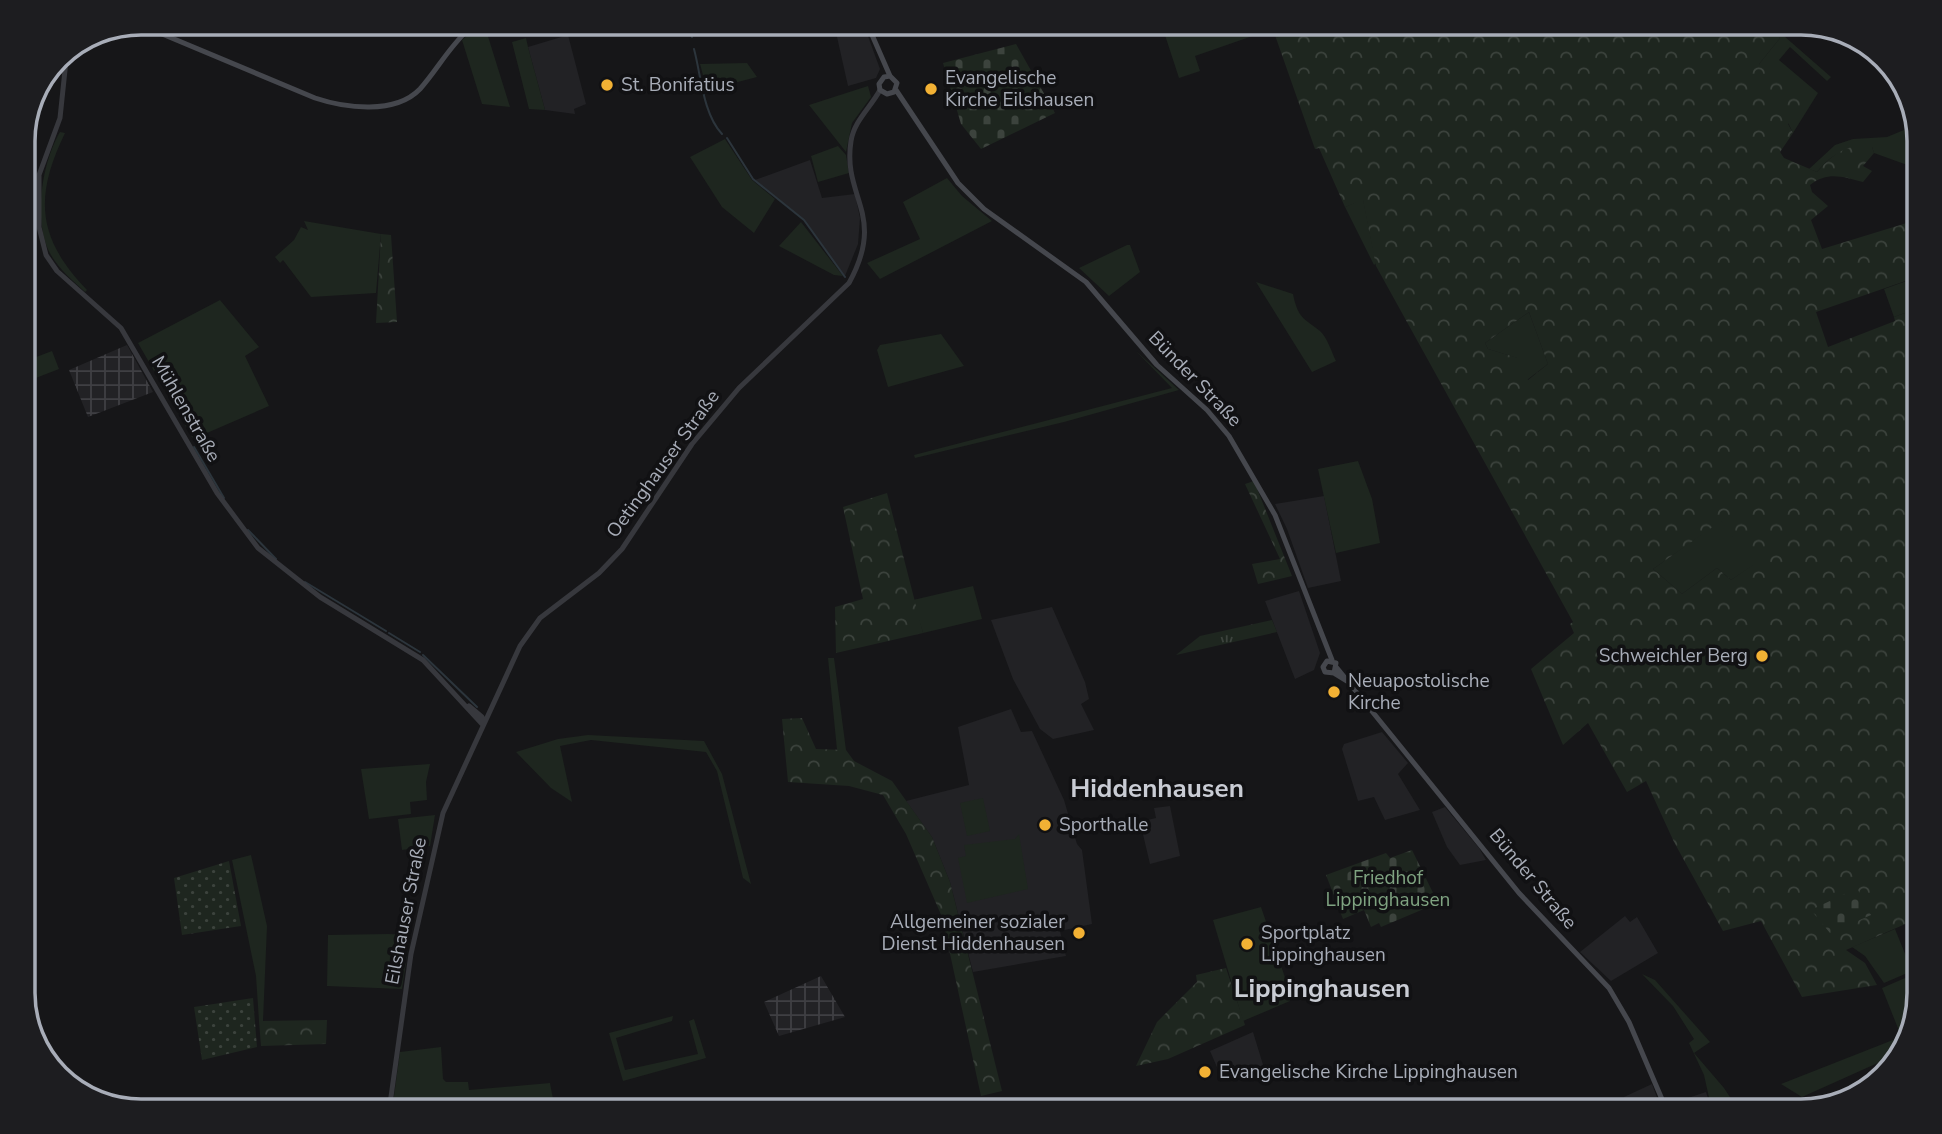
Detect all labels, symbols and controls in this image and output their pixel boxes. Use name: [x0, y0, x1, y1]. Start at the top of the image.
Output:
place label: Evangelische Kirche Eilshausen: [945, 65, 1094, 113]
place label: St. Bonifatius: [621, 72, 735, 98]
marker: St. Bonifatius: [599, 77, 615, 93]
marker: Evangelische Kirche Eilshausen: [923, 81, 939, 97]
street label: Bünder Straße: [1143, 325, 1247, 433]
street label: Mühlenstraße: [145, 351, 227, 467]
street label: Oetinghauser Straße: [600, 385, 726, 543]
place label: Schweichler Berg: [1599, 643, 1748, 669]
marker: Schweichler Berg: [1754, 648, 1770, 664]
place label: Neuapostolische Kirche: [1348, 668, 1490, 716]
marker: Neuapostolische Kirche: [1326, 684, 1342, 700]
district label: Hiddenhausen: [1070, 771, 1244, 806]
place label: Sporthalle: [1059, 812, 1148, 838]
marker: Sporthalle: [1037, 817, 1053, 833]
street label: Bünder Straße: [1483, 823, 1583, 935]
street label: Eilshauser Straße: [379, 835, 433, 987]
park label: Friedhof Lippinghausen: [1326, 865, 1450, 913]
place label: Allgemeiner sozialer Dienst Hiddenhausen: [882, 909, 1065, 957]
place label: Sportplatz Lippinghausen: [1261, 920, 1386, 968]
marker: Allgemeiner sozialer Dienst Hiddenhausen: [1071, 925, 1087, 941]
marker: Sportplatz Lippinghausen: [1239, 936, 1255, 952]
district label: Lippinghausen: [1234, 971, 1410, 1006]
place label: Evangelische Kirche Lippinghausen: [1219, 1059, 1518, 1085]
marker: Evangelische Kirche Lippinghausen: [1197, 1064, 1213, 1080]

